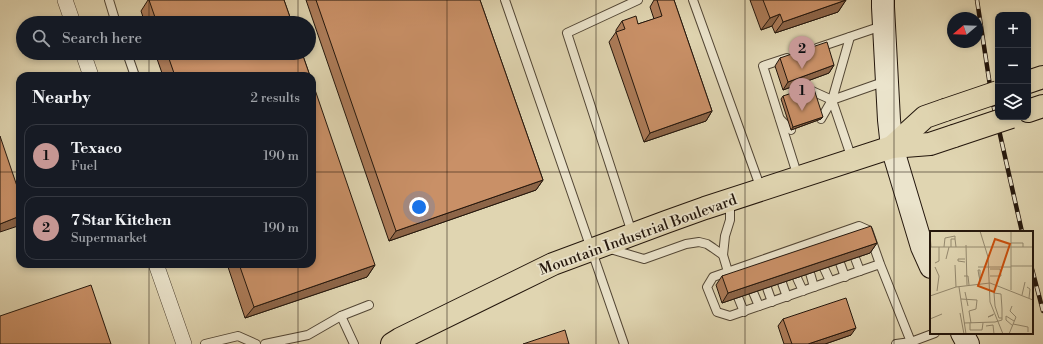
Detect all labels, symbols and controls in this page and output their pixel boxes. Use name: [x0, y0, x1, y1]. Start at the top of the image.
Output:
north arrow: [947, 12, 983, 48]
map controls: [995, 12, 1031, 120]
button: +: [995, 12, 1031, 48]
search box: [16, 16, 316, 60]
icon: search: [30, 27, 52, 49]
text: Search here: [62, 29, 142, 48]
pin: 2: [789, 36, 815, 69]
button: −: [995, 48, 1031, 84]
pin: 1: [789, 78, 815, 111]
button: layers: [995, 84, 1031, 120]
text: Nearby: [32, 87, 91, 109]
text: 2 results: [251, 90, 300, 106]
text: Texaco: [71, 139, 122, 158]
text: 1: [43, 148, 49, 164]
text: 190 m: [263, 148, 299, 164]
text: Fuel: [71, 158, 97, 174]
street label: Mountain Industrial Boulevard: [536, 190, 740, 280]
your location: [409, 197, 429, 217]
text: 7 Star Kitchen: [71, 211, 171, 230]
text: 2: [42, 220, 50, 236]
text: 190 m: [263, 220, 299, 236]
text: Supermarket: [71, 230, 147, 246]
inset map: [930, 231, 1033, 334]

